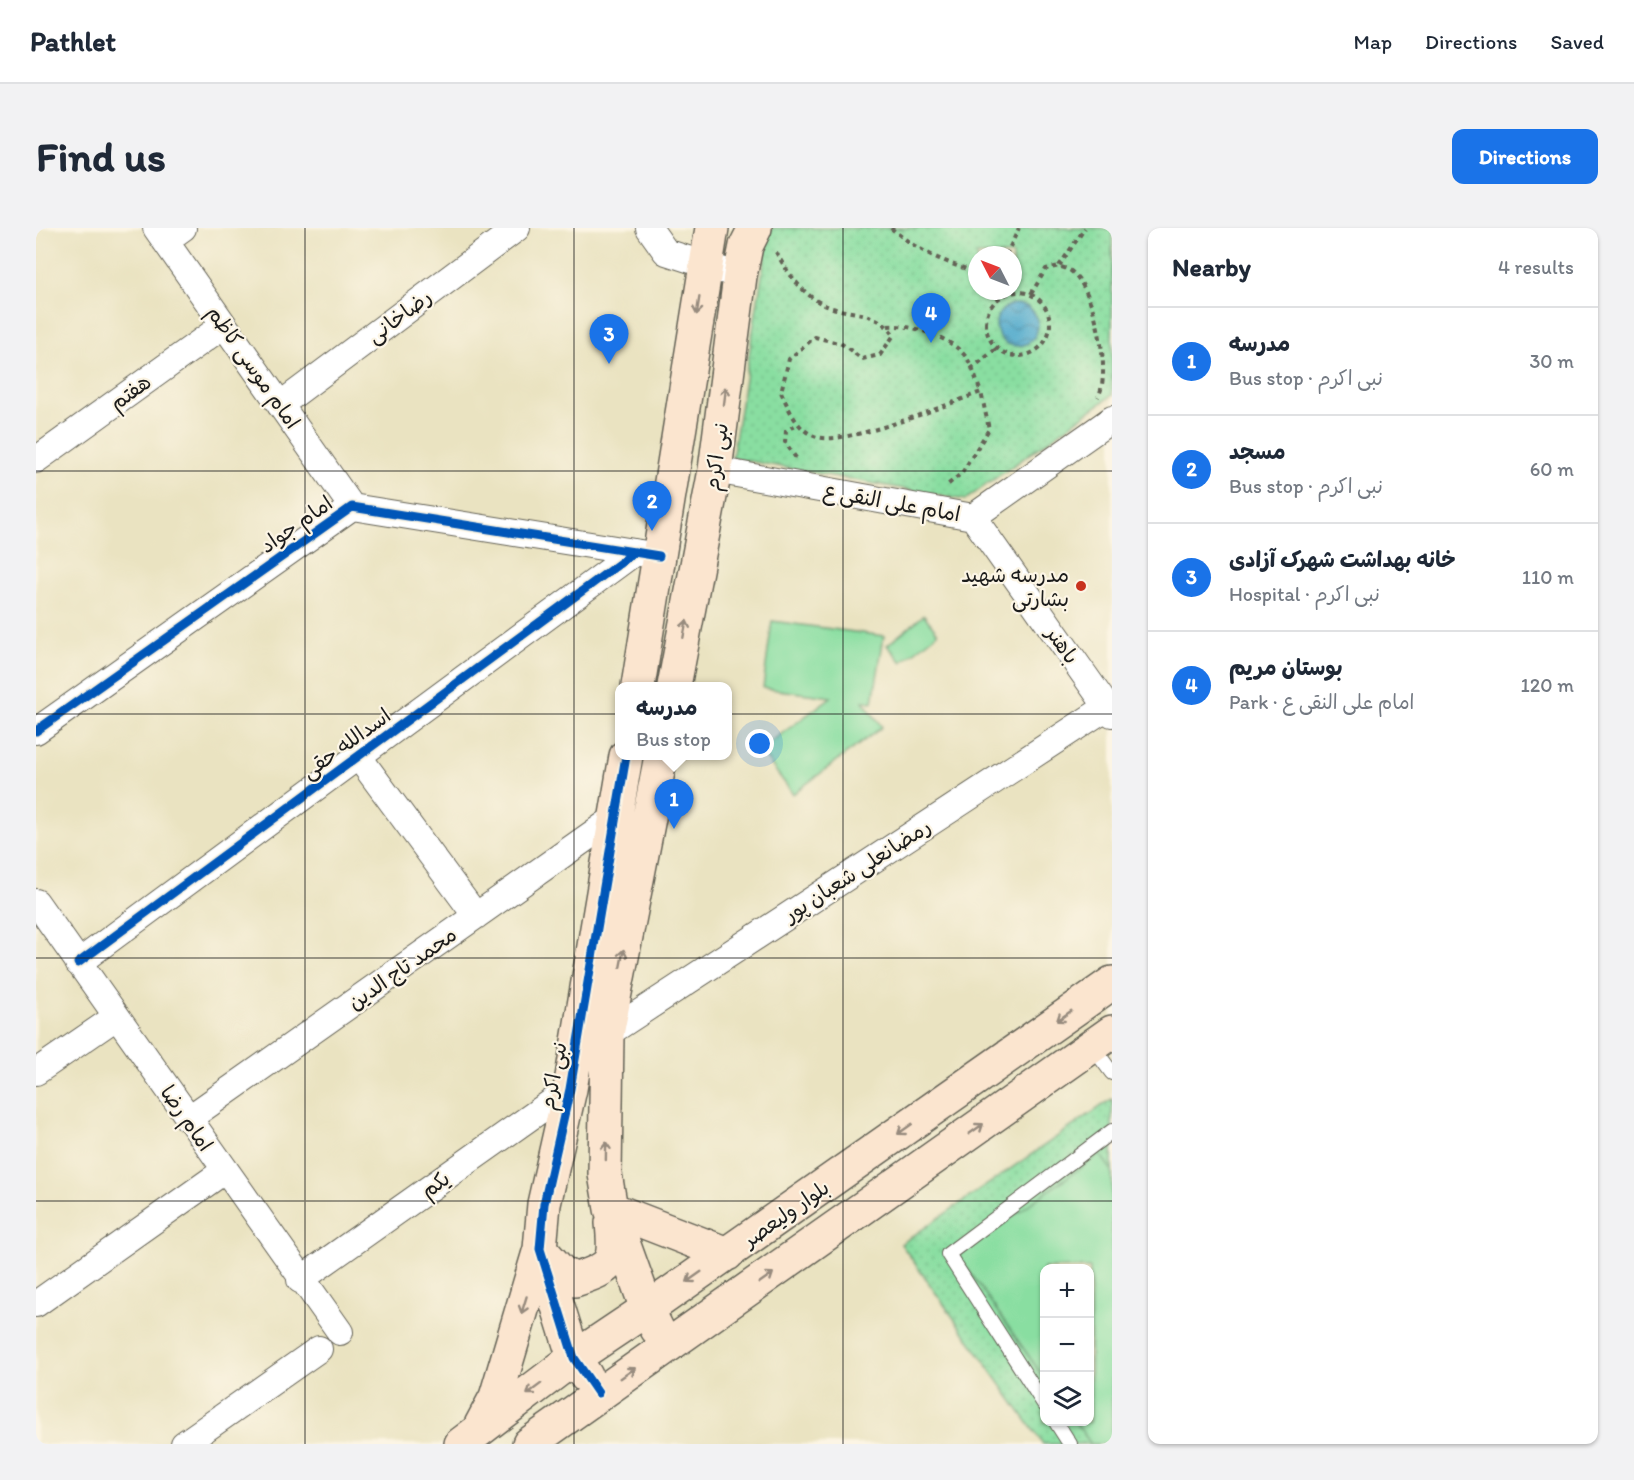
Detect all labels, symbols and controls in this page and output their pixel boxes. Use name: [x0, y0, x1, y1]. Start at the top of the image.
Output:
text: Pathlet: [30, 24, 116, 58]
text: Map: [1354, 29, 1392, 54]
text: Directions: [1425, 29, 1517, 54]
text: Saved: [1550, 29, 1604, 54]
button: Directions: [1452, 129, 1598, 184]
text: Find us: [36, 131, 166, 182]
north arrow: [968, 246, 1022, 300]
text: Nearby: [1172, 251, 1251, 283]
text: 4 results: [1498, 255, 1574, 279]
street label: رضاخانی: [362, 284, 437, 350]
pin: 4: [912, 294, 950, 343]
one-way arrow: [692, 296, 703, 316]
street label: امام موسی کاظم: [199, 301, 306, 436]
pin: 3: [590, 314, 628, 364]
text: مدرسه: [1229, 330, 1290, 357]
text: 1: [1187, 349, 1196, 373]
text: 30 m: [1529, 349, 1574, 373]
text: Bus stop · نبی اکرم: [1229, 366, 1383, 390]
street label: هفتم: [104, 369, 158, 419]
one-way arrow: [719, 386, 730, 406]
street label: نبی اکرم: [699, 421, 737, 493]
text: مسجد: [1229, 438, 1285, 465]
text: 2: [1186, 457, 1197, 481]
text: 60 m: [1530, 457, 1574, 481]
text: Bus stop · نبی اکرم: [1229, 474, 1383, 498]
street label: امام علی النقی ع: [821, 478, 963, 530]
pin: 2: [632, 482, 672, 531]
street label: امام جواد: [255, 490, 339, 561]
text: خانه بهداشت شهرک آزادی: [1229, 546, 1456, 573]
place label: مدرسه شهید بشارتی: [961, 562, 1069, 613]
text: 3: [1186, 565, 1197, 589]
text: 110 m: [1522, 565, 1574, 589]
marker: مدرسه شهید بشارتی: [1074, 579, 1088, 593]
text: Hospital · نبی اکرم: [1229, 582, 1380, 606]
one-way arrow: [680, 620, 691, 639]
street label: باهنر: [1039, 620, 1085, 669]
text: بوستان مریم: [1229, 654, 1343, 681]
text: 4: [1185, 673, 1198, 697]
text: 120 m: [1521, 673, 1574, 697]
popup: [615, 682, 732, 760]
text: Park · امام علی النقی ع: [1229, 690, 1414, 714]
text: مدرسه: [636, 694, 697, 721]
street label: اسدالله حقی: [297, 702, 397, 785]
text: Bus stop: [636, 727, 711, 751]
your location: [745, 729, 774, 758]
pin: 1: [654, 780, 694, 829]
street label: رمضانعلی شعبان پور: [777, 813, 936, 930]
street label: محمد تاج الدین: [343, 921, 462, 1016]
one-way arrow: [617, 948, 628, 968]
one-way arrow: [1057, 1010, 1073, 1022]
street label: نبی اکرم: [534, 1040, 576, 1113]
street label: امام رضا: [152, 1080, 219, 1158]
one-way arrow: [897, 1123, 913, 1135]
one-way arrow: [967, 1123, 984, 1135]
one-way arrow: [600, 1142, 612, 1162]
street label: یکم: [416, 1165, 457, 1206]
street label: بلوار ولیعصر: [736, 1174, 834, 1254]
map controls: [1040, 1264, 1094, 1426]
button: +: [1040, 1264, 1094, 1318]
one-way arrow: [686, 1271, 703, 1283]
one-way arrow: [757, 1272, 773, 1284]
one-way arrow: [518, 1295, 529, 1314]
button: −: [1040, 1318, 1094, 1372]
one-way arrow: [619, 1367, 635, 1379]
button: layers: [1040, 1372, 1094, 1426]
one-way arrow: [526, 1382, 542, 1395]

